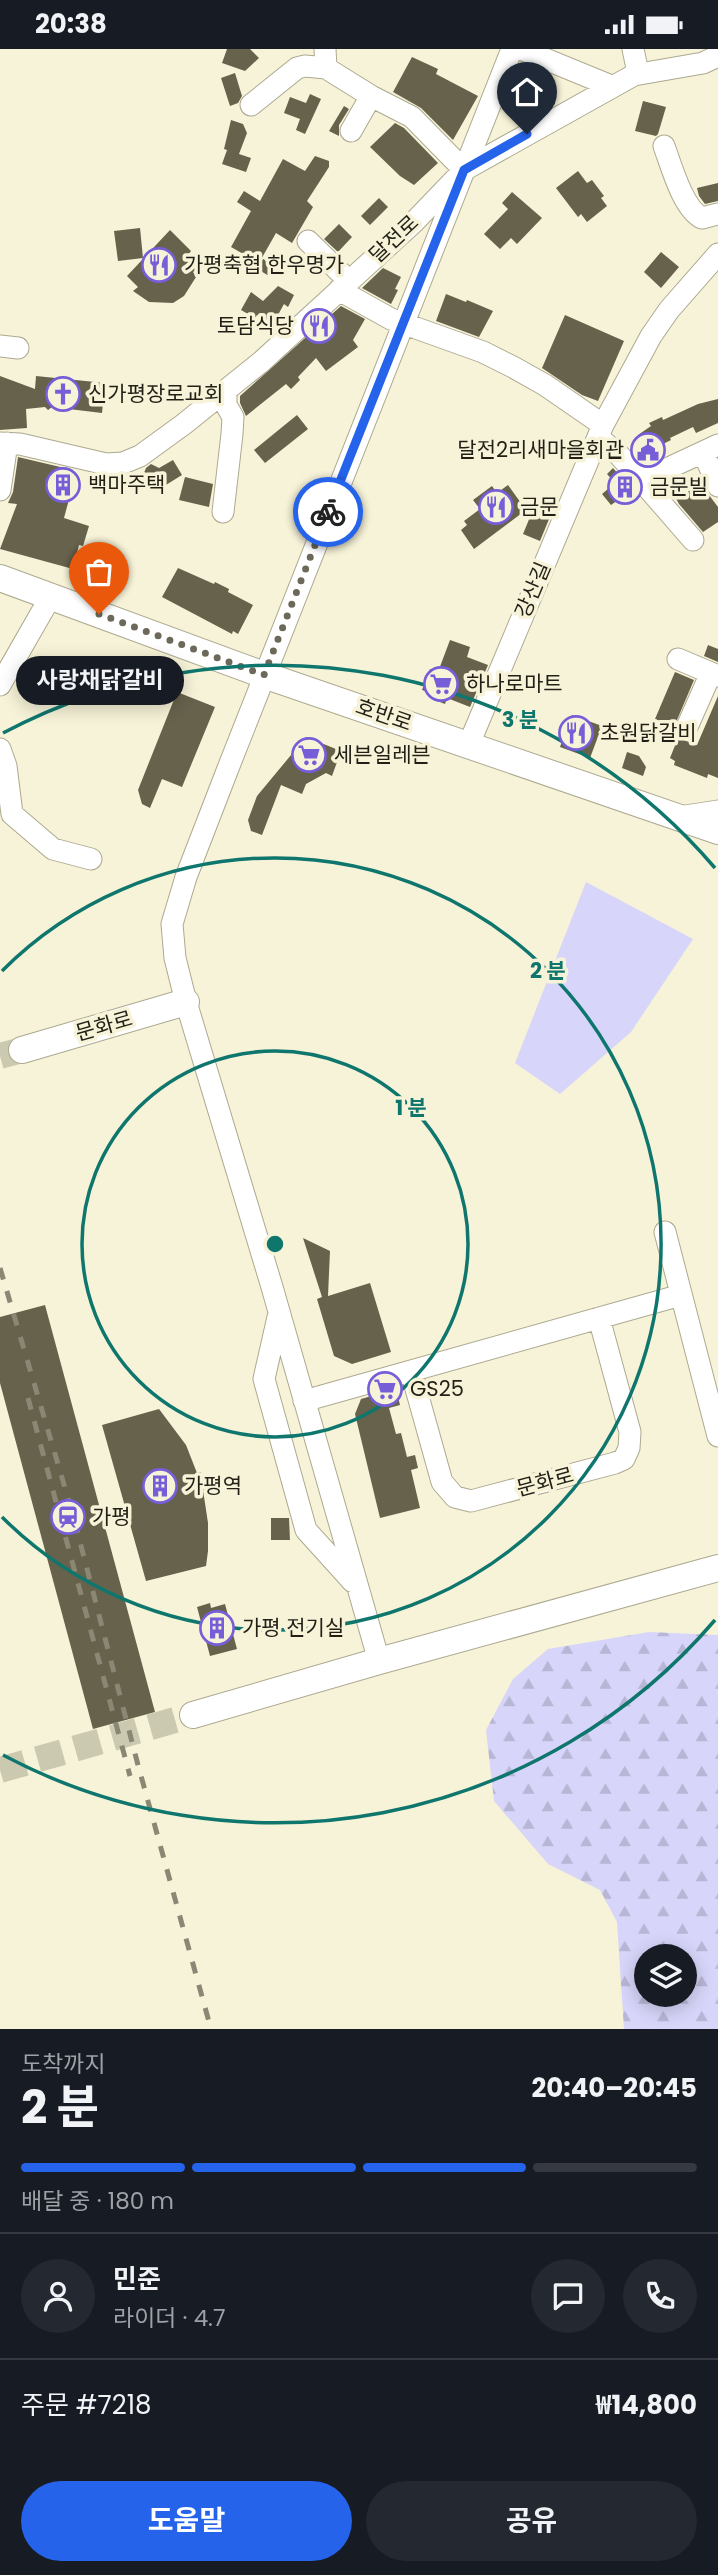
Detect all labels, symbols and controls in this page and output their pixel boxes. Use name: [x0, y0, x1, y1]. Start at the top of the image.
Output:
text: 20:38: [35, 6, 107, 42]
pin: [497, 62, 557, 134]
icon: home: [508, 73, 546, 111]
street label: 달전로: [363, 208, 425, 269]
restaurant icon: 가평축협 한우명가: [140, 246, 178, 284]
place label: 가평축협 한우명가: [184, 250, 344, 279]
restaurant icon: 토담식당: [300, 307, 338, 345]
place label: 토담식당: [217, 311, 294, 340]
church icon: 신가평장로교회: [44, 375, 82, 413]
place label: 신가평장로교회: [88, 379, 223, 408]
public building icon: 달전2리새마을회관: [629, 431, 667, 469]
place label: 달전2리새마을회관: [457, 435, 624, 464]
building icon: 백마주택: [44, 466, 82, 504]
building icon: 금문빌: [606, 468, 644, 506]
place label: 백마주택: [88, 470, 165, 499]
place label: 금문빌: [650, 472, 708, 501]
courier: [293, 477, 363, 547]
restaurant icon: 금문: [477, 488, 515, 526]
place label: 금문: [520, 492, 559, 521]
icon: bike: [309, 493, 347, 531]
pin: [69, 542, 129, 614]
icon: bag: [80, 553, 118, 591]
street label: 강산길: [508, 557, 557, 622]
callout: 사랑채닭갈비: [15, 656, 183, 705]
text: 사랑채닭갈비: [37, 664, 163, 696]
supermarket icon: 하나로마트: [422, 665, 460, 703]
place label: 하나로마트: [466, 669, 563, 698]
street label: 호반로: [352, 691, 416, 738]
text: 3 분: [502, 705, 538, 734]
restaurant icon: 초원닭갈비: [557, 714, 595, 752]
place label: 초원닭갈비: [600, 718, 697, 747]
supermarket icon: 세븐일레븐: [290, 736, 328, 774]
place label: 세븐일레븐: [334, 740, 431, 769]
text: 2 분: [530, 956, 566, 985]
street label: 문화로: [72, 1004, 136, 1047]
text: 1 분: [395, 1093, 427, 1122]
centre of rings: [263, 1232, 287, 1256]
supermarket icon: GS25: [366, 1370, 404, 1408]
place label: GS25: [410, 1374, 464, 1403]
street label: 문화로: [513, 1460, 577, 1503]
building icon: 가평역: [141, 1467, 179, 1505]
place label: 가평역: [184, 1471, 242, 1500]
station icon: 가평: [49, 1498, 87, 1536]
place label: 가평: [92, 1502, 131, 1531]
building icon: 가평 전기실: [198, 1609, 236, 1647]
place label: 가평 전기실: [242, 1613, 344, 1642]
map controls: [634, 1944, 697, 2007]
button: layers: [634, 1944, 697, 2007]
text: 도착까지: [21, 2048, 106, 2080]
text: 20:40–20:45: [532, 2070, 697, 2106]
text: 2 분: [21, 2075, 99, 2139]
text: 배달 중 · 180 m: [21, 2185, 174, 2217]
button: person: [21, 2259, 95, 2333]
button: chat: [531, 2259, 605, 2333]
button: phone: [623, 2259, 697, 2333]
text: 민준: [113, 2261, 161, 2297]
text: 라이더 · 4.7: [113, 2302, 226, 2334]
text: 주문 #7218: [21, 2387, 152, 2423]
text: ₩14,800: [596, 2387, 697, 2423]
button: 도움말: [21, 2481, 352, 2561]
button: 공유: [366, 2481, 697, 2561]

